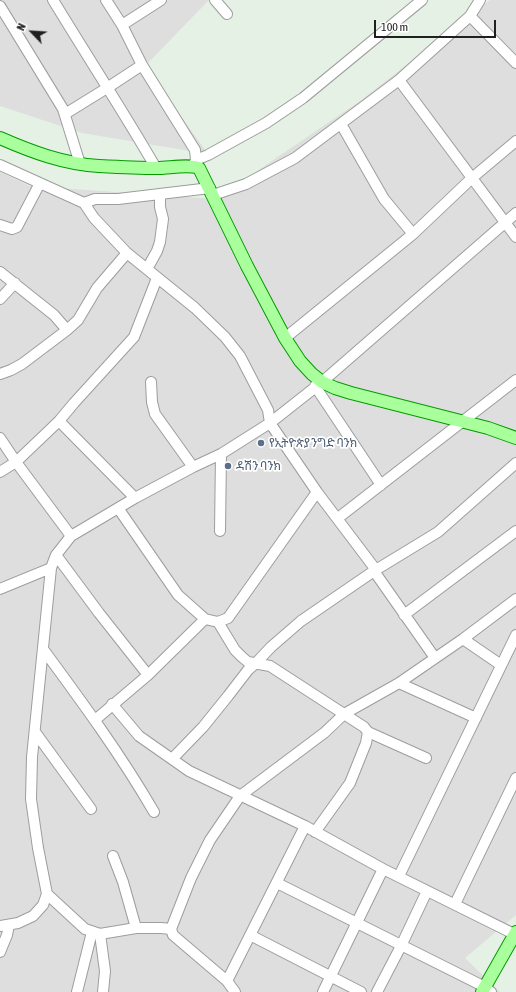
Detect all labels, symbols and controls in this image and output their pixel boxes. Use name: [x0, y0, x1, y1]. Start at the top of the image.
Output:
north arrow: [12, 12, 52, 52]
scale bar: [376, 12, 498, 38]
text: 100 m: [381, 20, 408, 34]
text: N: [14, 21, 28, 32]
place label: የኢትዮጵያ ንግድ ባንክ: [269, 436, 357, 450]
marker: የኢትዮጵያ ንግድ ባንክ: [256, 438, 266, 448]
place label: ዳሽን ባንክ: [236, 459, 281, 473]
marker: ዳሽን ባንክ: [223, 461, 233, 471]

